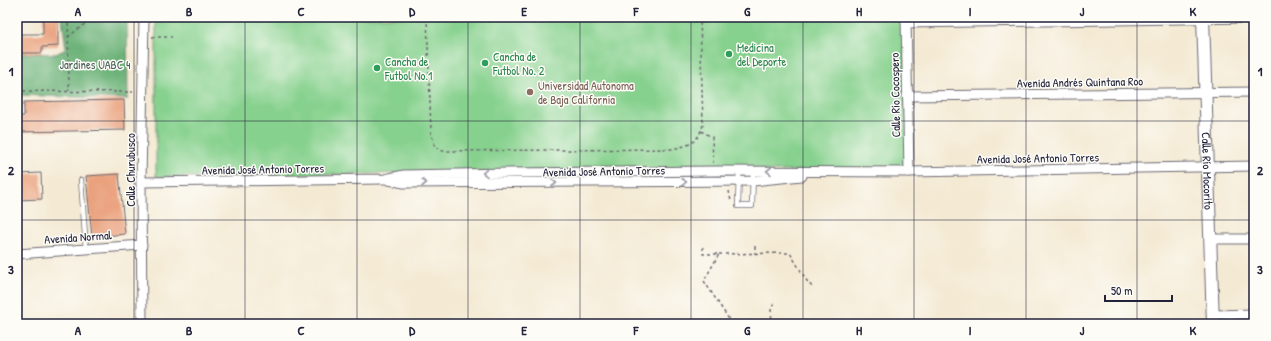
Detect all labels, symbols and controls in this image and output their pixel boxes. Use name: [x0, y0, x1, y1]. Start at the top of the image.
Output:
text: A: [75, 2, 82, 20]
text: B: [186, 2, 193, 20]
text: C: [297, 2, 305, 20]
text: D: [409, 2, 416, 20]
text: E: [521, 2, 527, 20]
text: F: [633, 2, 640, 20]
text: G: [744, 2, 751, 20]
text: H: [856, 2, 862, 20]
text: I: [968, 2, 972, 20]
text: J: [1080, 2, 1085, 20]
text: K: [1190, 2, 1197, 20]
place label: Medicina del Deporte: [737, 39, 787, 70]
place label: Cancha de Futbol No. 2: [492, 48, 545, 79]
marker: Medicina del Deporte: [724, 49, 734, 59]
street label: Calle Río Cocospero: [886, 52, 904, 137]
place label: Cancha de Futbol No.1: [384, 53, 432, 84]
park label: Jardines UABC 4: [59, 56, 131, 73]
marker: Cancha de Futbol No. 2: [480, 58, 490, 68]
text: 1: [9, 62, 14, 80]
text: 1: [1258, 62, 1263, 80]
marker: Cancha de Futbol No.1: [372, 63, 382, 73]
street label: Avenida Andrés Quintana Roo: [1017, 72, 1143, 92]
place label: Universidad Autonoma de Baja California: [538, 77, 634, 108]
marker: Universidad Autonoma de Baja California: [525, 87, 535, 97]
street label: Calle Río Mocorito: [1198, 132, 1218, 210]
street label: Calle Churubusco: [122, 133, 139, 207]
street label: Avenida José Antonio Torres: [977, 148, 1100, 168]
street label: Avenida José Antonio Torres: [202, 159, 325, 179]
text: 2: [8, 161, 15, 179]
street label: Avenida José Antonio Torres: [543, 161, 666, 181]
text: 2: [1257, 161, 1264, 179]
one-way arrow: [766, 167, 772, 175]
one-way arrow: [482, 169, 488, 177]
one-way arrow: [681, 178, 687, 186]
one-way arrow: [421, 179, 427, 187]
one-way arrow: [551, 179, 557, 187]
street label: Avenida Normal: [44, 226, 113, 248]
text: 3: [8, 260, 14, 278]
text: 3: [1257, 260, 1263, 278]
scale bar: [1105, 277, 1172, 303]
text: 50 m: [1111, 282, 1132, 299]
text: A: [75, 321, 82, 339]
text: B: [186, 321, 193, 339]
text: C: [297, 321, 305, 339]
text: D: [409, 321, 416, 339]
text: E: [521, 321, 527, 339]
text: F: [633, 321, 640, 339]
text: G: [744, 321, 751, 339]
text: H: [856, 321, 862, 339]
text: I: [968, 321, 972, 339]
text: J: [1080, 321, 1085, 339]
text: K: [1190, 321, 1197, 339]

